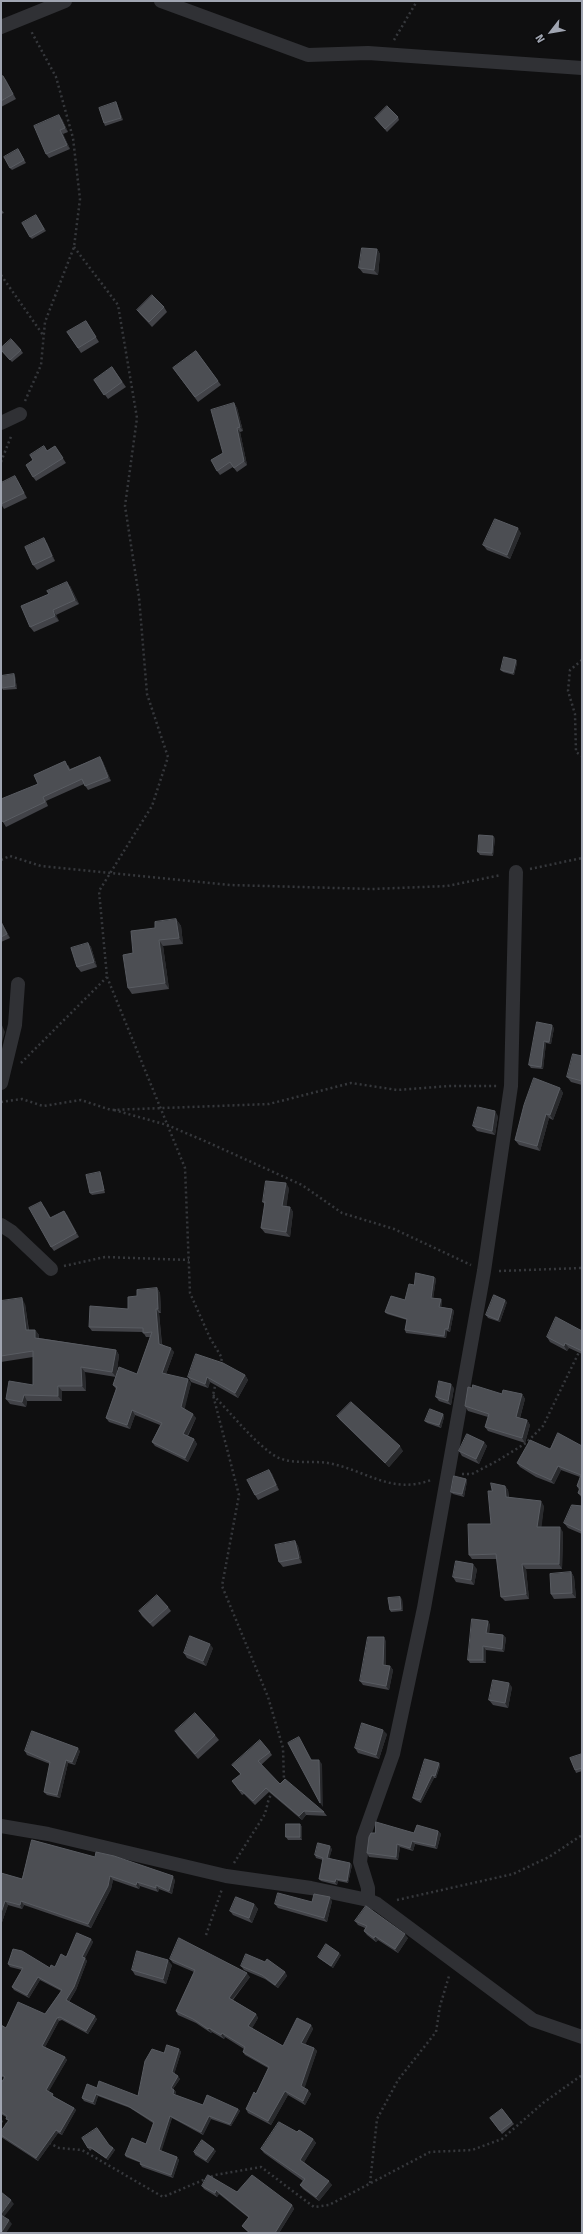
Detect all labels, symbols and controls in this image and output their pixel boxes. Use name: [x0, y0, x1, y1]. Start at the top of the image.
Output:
north arrow: [531, 12, 571, 52]
text: N: [533, 32, 548, 45]

